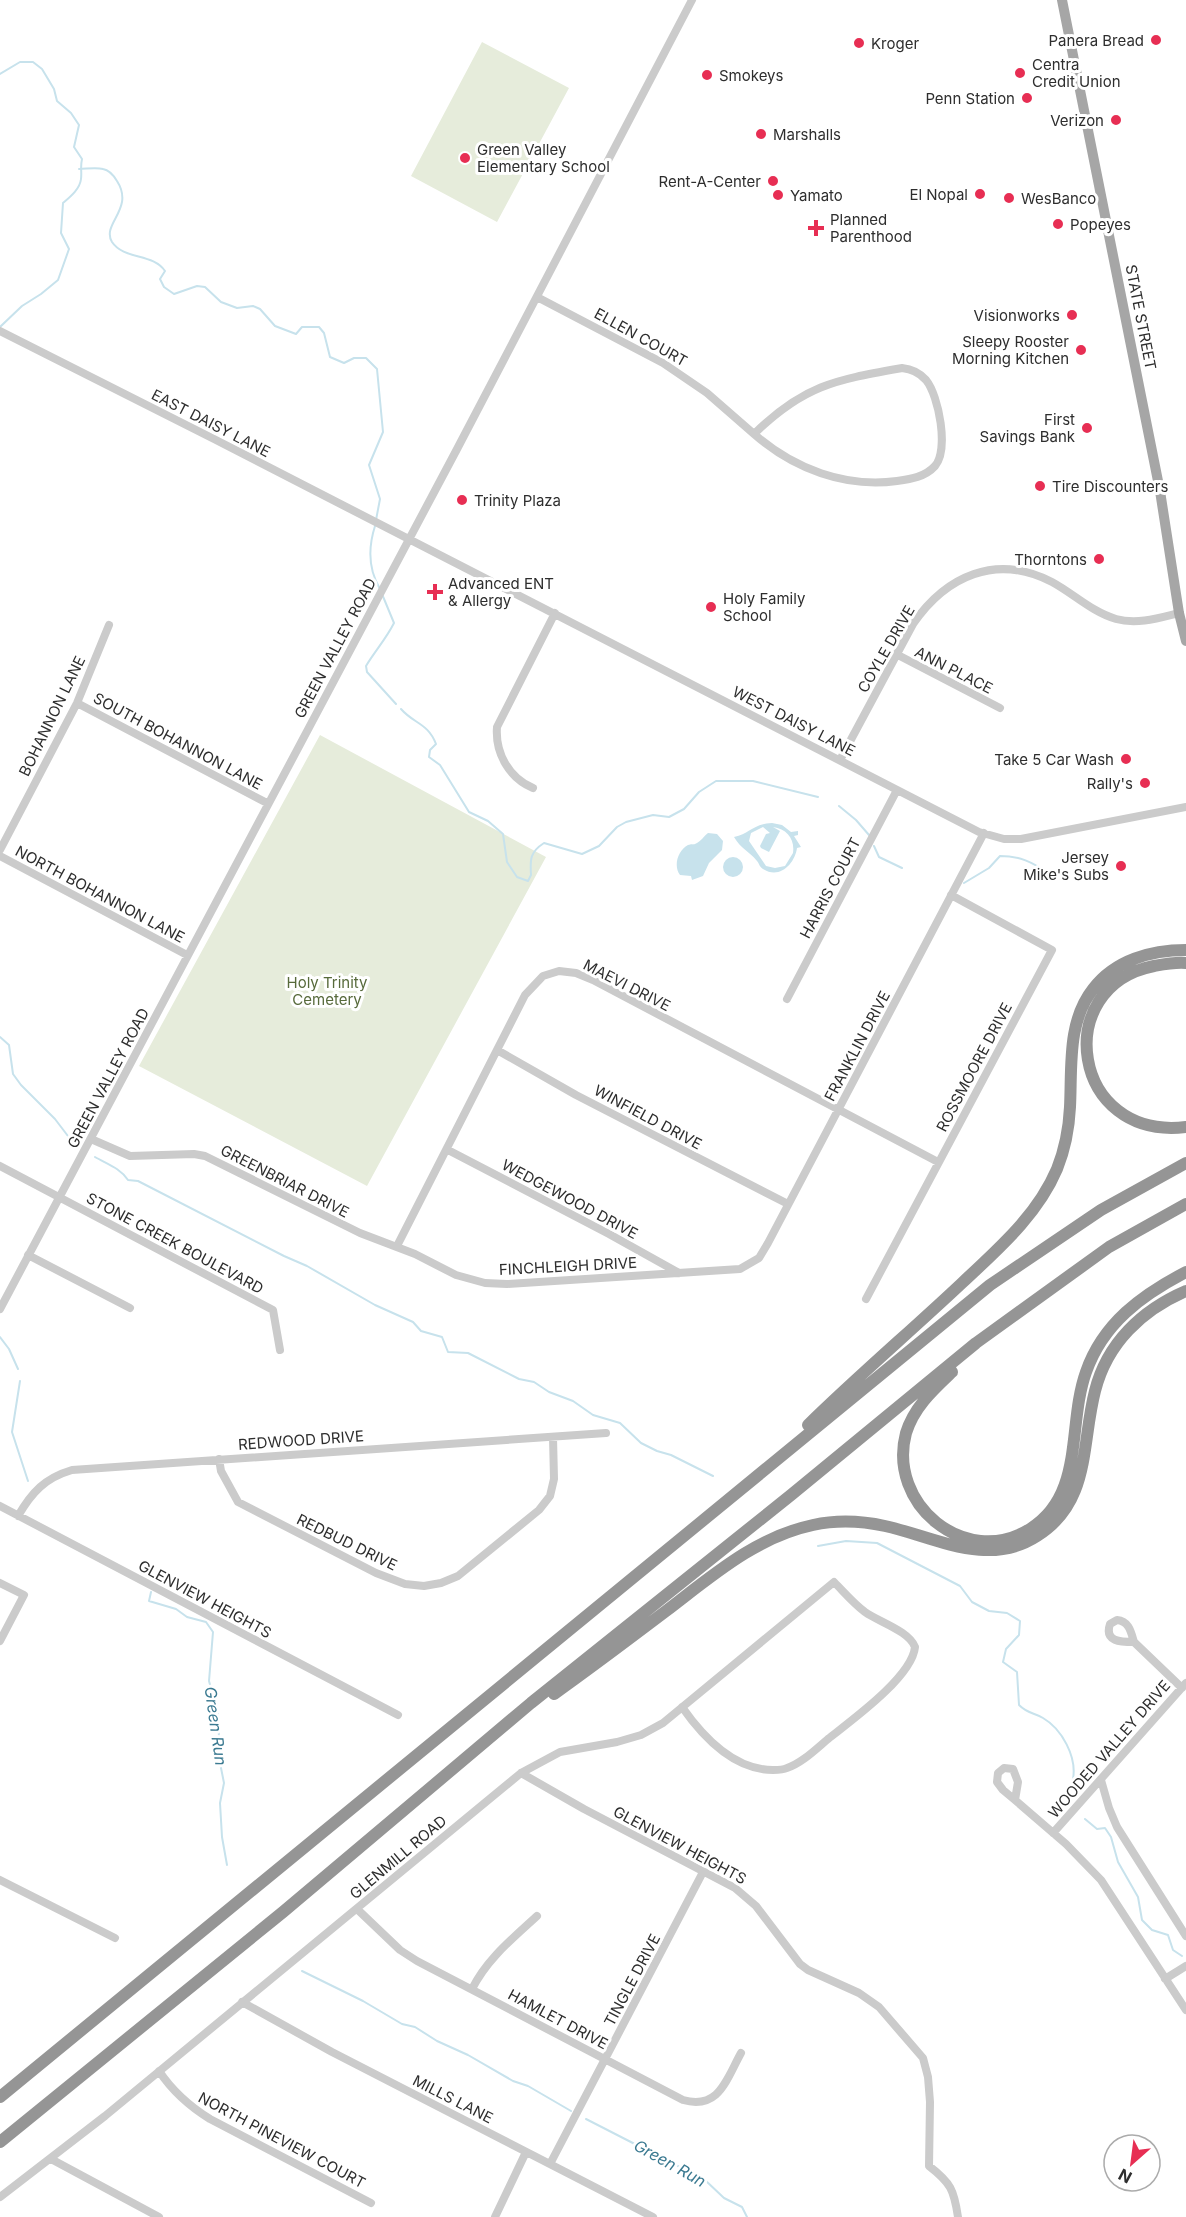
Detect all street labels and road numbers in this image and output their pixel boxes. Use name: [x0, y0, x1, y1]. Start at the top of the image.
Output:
street label: STATE STREET: [1121, 263, 1161, 371]
street label: ELLEN COURT: [591, 304, 691, 370]
street label: EAST DAISY LANE: [148, 385, 274, 461]
street label: GREEN VALLEY ROAD: [290, 575, 380, 721]
street label: COYLE DRIVE: [853, 602, 919, 696]
street label: ANN PLACE: [912, 642, 996, 698]
street label: BOHANNON LANE: [15, 653, 89, 779]
street label: WEST DAISY LANE: [729, 682, 859, 760]
street label: SOUTH BOHANNON LANE: [90, 688, 266, 794]
street label: HARRIS COURT: [795, 834, 865, 942]
street label: NORTH BOHANNON LANE: [12, 841, 188, 947]
street label: MAEVI DRIVE: [580, 955, 674, 1015]
street label: FRANKLIN DRIVE: [820, 988, 894, 1104]
street label: ROSSMOORE DRIVE: [932, 999, 1016, 1135]
street label: GREEN VALLEY ROAD: [63, 1005, 153, 1151]
street label: WINFIELD DRIVE: [591, 1081, 705, 1153]
street label: GREENBRIAR DRIVE: [218, 1140, 352, 1222]
street label: WEDGEWOOD DRIVE: [499, 1155, 641, 1243]
street label: STONE CREEK BOULEVARD: [83, 1188, 267, 1298]
street label: FINCHLEIGH DRIVE: [498, 1253, 638, 1279]
street label: REDWOOD DRIVE: [237, 1426, 365, 1454]
street label: REDBUD DRIVE: [294, 1509, 400, 1575]
street label: GLENVIEW HEIGHTS: [135, 1556, 275, 1642]
street label: WOODED VALLEY DRIVE: [1044, 1676, 1174, 1822]
street label: GLENVIEW HEIGHTS: [610, 1802, 750, 1888]
street label: GLENMILL ROAD: [346, 1811, 450, 1903]
street label: TINGLE DRIVE: [600, 1931, 664, 2029]
street label: HAMLET DRIVE: [505, 1985, 611, 2053]
street label: MILLS LANE: [410, 2071, 496, 2127]
street label: NORTH PINEVIEW COURT: [195, 2088, 369, 2192]

